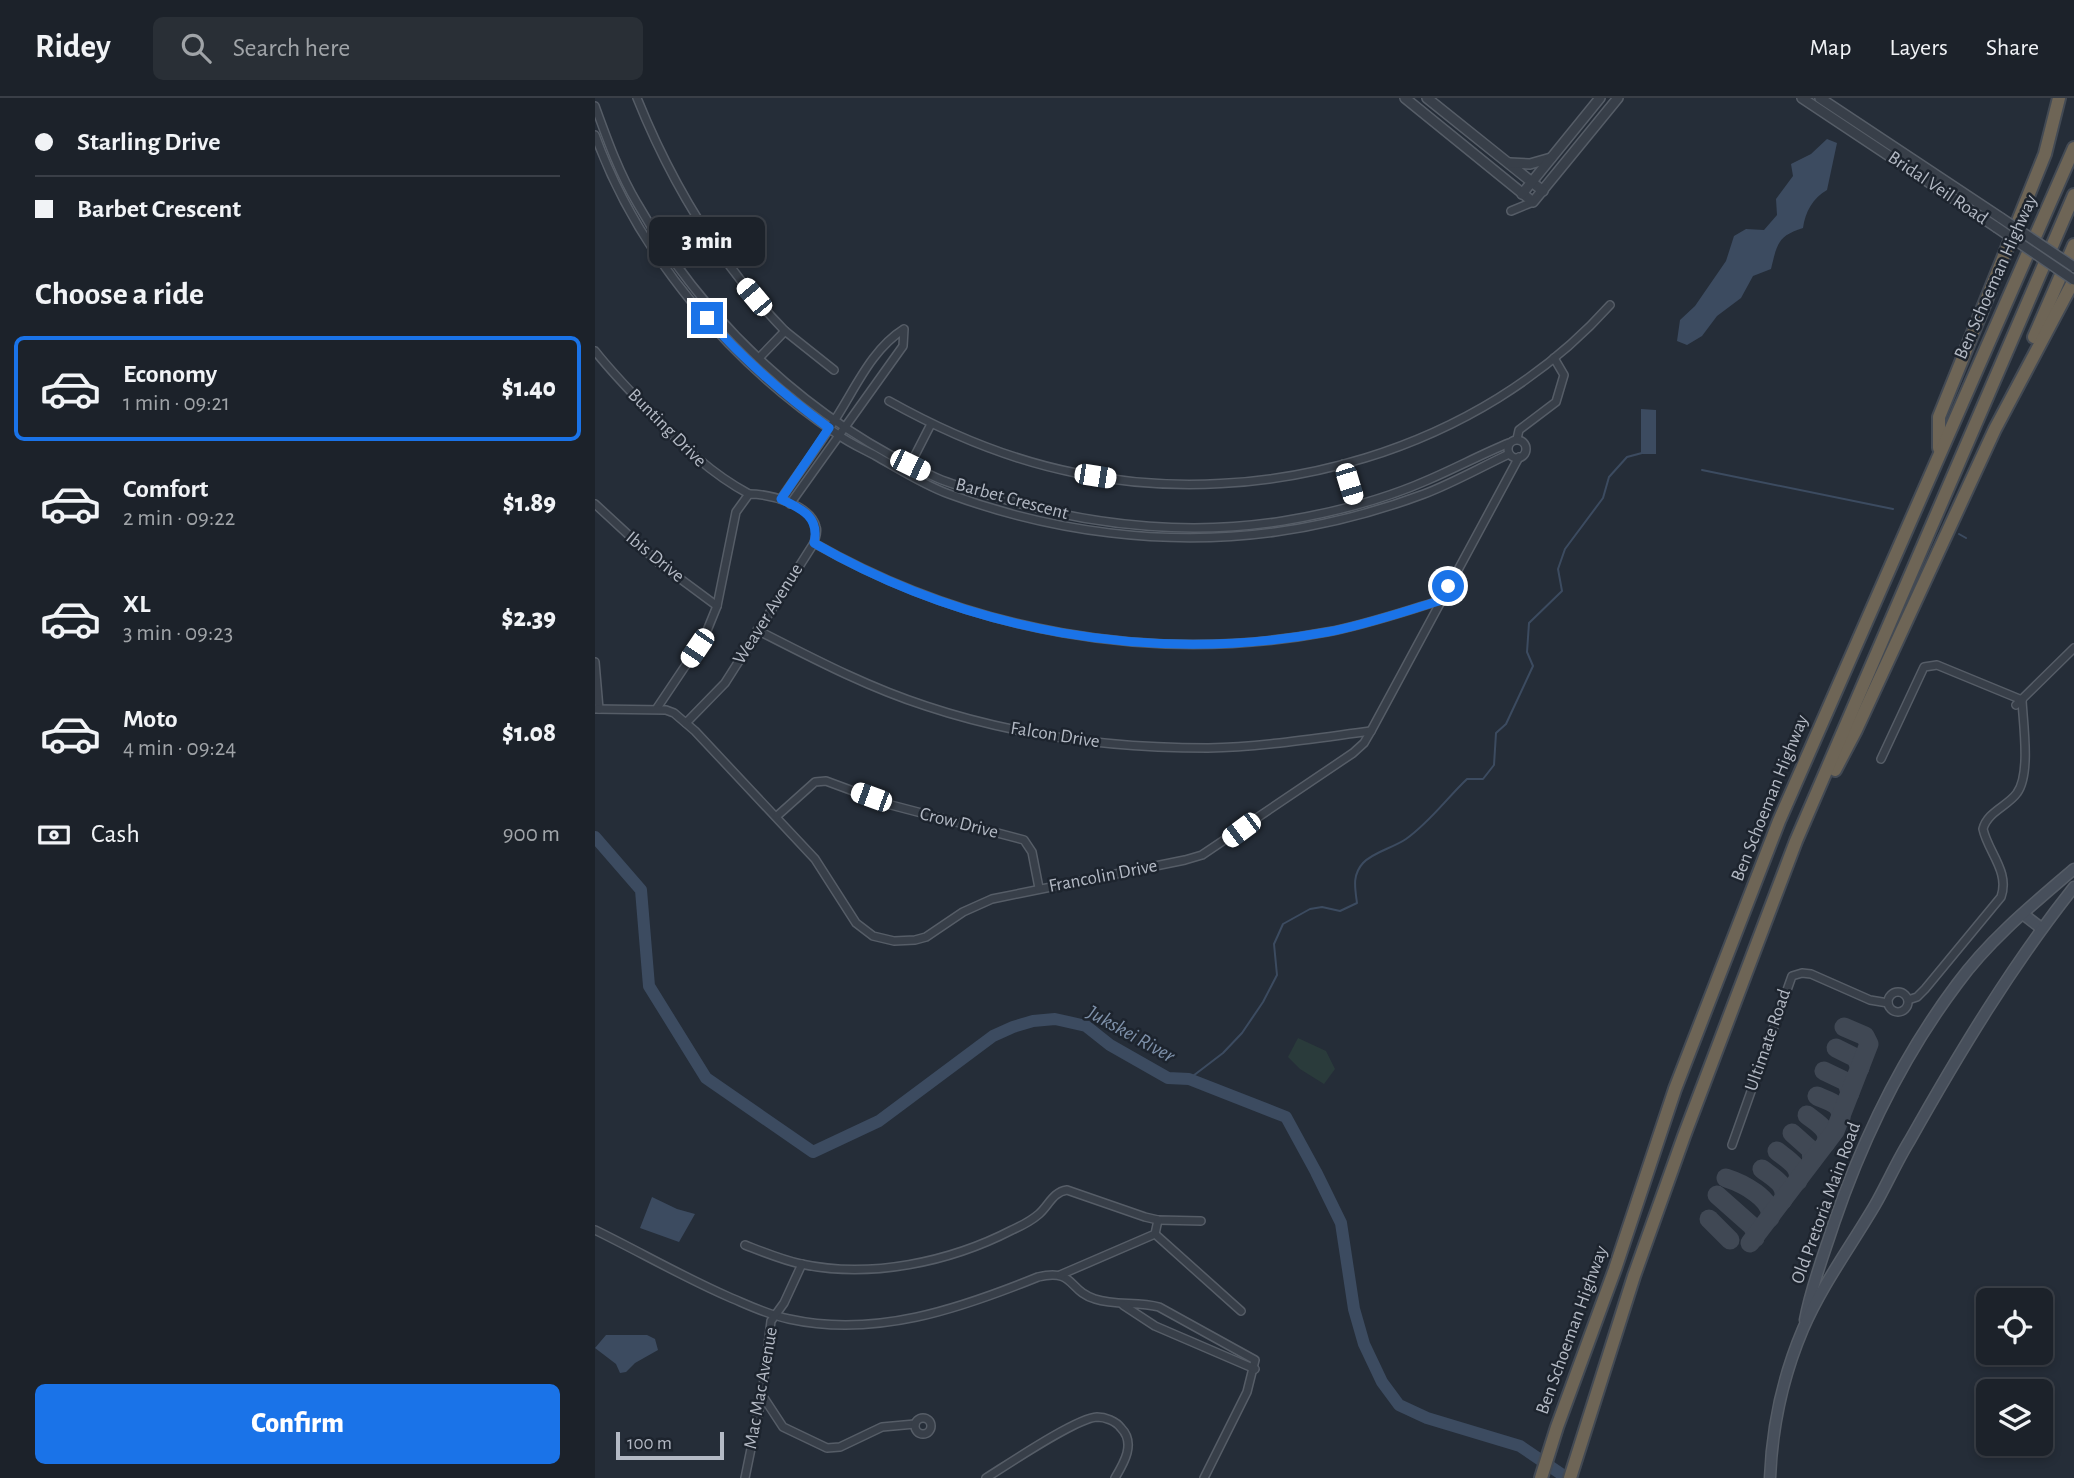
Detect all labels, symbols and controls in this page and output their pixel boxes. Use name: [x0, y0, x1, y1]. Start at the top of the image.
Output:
search box: [153, 17, 643, 80]
icon: search: [177, 29, 215, 67]
text: Ridey: [35, 31, 111, 64]
text: Search here: [233, 35, 350, 61]
text: Map: [1809, 36, 1851, 60]
text: Layers: [1889, 36, 1948, 60]
text: Share: [1986, 36, 2039, 60]
text: Starling Drive: [77, 129, 221, 155]
street label: Bridal Veil Road: [1885, 148, 1992, 228]
street label: Ben Schoeman Highway: [1951, 192, 2041, 362]
text: Barbet Crescent: [77, 196, 241, 222]
callout: 3 min: [649, 216, 765, 266]
text: 3 min: [682, 230, 732, 253]
car: [733, 274, 776, 320]
text: Choose a ride: [35, 278, 204, 310]
route end: [691, 302, 723, 334]
icon: car: [39, 357, 102, 420]
text: Economy: [123, 361, 217, 387]
text: $1.40: [502, 375, 556, 401]
street label: Bunting Drive: [624, 385, 710, 471]
text: 1 min · 09:21: [123, 392, 230, 415]
car: [887, 446, 934, 484]
car: [1333, 461, 1366, 507]
car: [1073, 462, 1118, 490]
icon: car: [39, 472, 102, 535]
street label: Barbet Crescent: [954, 475, 1070, 523]
text: Comfort: [123, 476, 208, 502]
text: $1.89: [503, 490, 556, 516]
text: 2 min · 09:22: [123, 507, 235, 530]
street label: Ibis Drive: [622, 528, 688, 586]
street label: Weaver Avenue: [730, 560, 806, 668]
route start: [1432, 570, 1464, 602]
icon: car: [39, 587, 102, 650]
text: XL: [123, 591, 150, 617]
text: $2.39: [502, 605, 556, 631]
text: 3 min · 09:23: [123, 622, 233, 645]
car: [677, 625, 718, 671]
icon: car: [39, 702, 102, 765]
text: Moto: [123, 706, 178, 732]
street label: Ben Schoeman Highway: [1728, 712, 1812, 884]
street label: Falcon Drive: [1009, 719, 1101, 751]
text: $1.08: [502, 720, 556, 746]
text: 4 min · 09:24: [123, 737, 236, 760]
car: [848, 780, 895, 814]
street label: Crow Drive: [918, 804, 1000, 842]
car: [1218, 809, 1265, 851]
icon: cash: [35, 816, 73, 854]
text: Cash: [91, 821, 140, 847]
text: 900 m: [503, 823, 560, 846]
street label: Francolin Drive: [1047, 856, 1159, 896]
street label: Ultimate Road: [1742, 986, 1794, 1094]
water label: Jukskei River: [1083, 1001, 1179, 1067]
street label: Old Pretoria Main Road: [1788, 1119, 1864, 1286]
street label: Ben Schoeman Highway: [1533, 1243, 1611, 1417]
map controls: [1976, 1288, 2053, 1456]
button: locate: [1976, 1288, 2053, 1365]
street label: Mac Mac Avenue: [741, 1326, 781, 1450]
button: layers: [1976, 1379, 2053, 1456]
button: Confirm: [35, 1384, 560, 1464]
scale bar: [616, 1429, 725, 1461]
text: 100 m: [627, 1434, 672, 1453]

